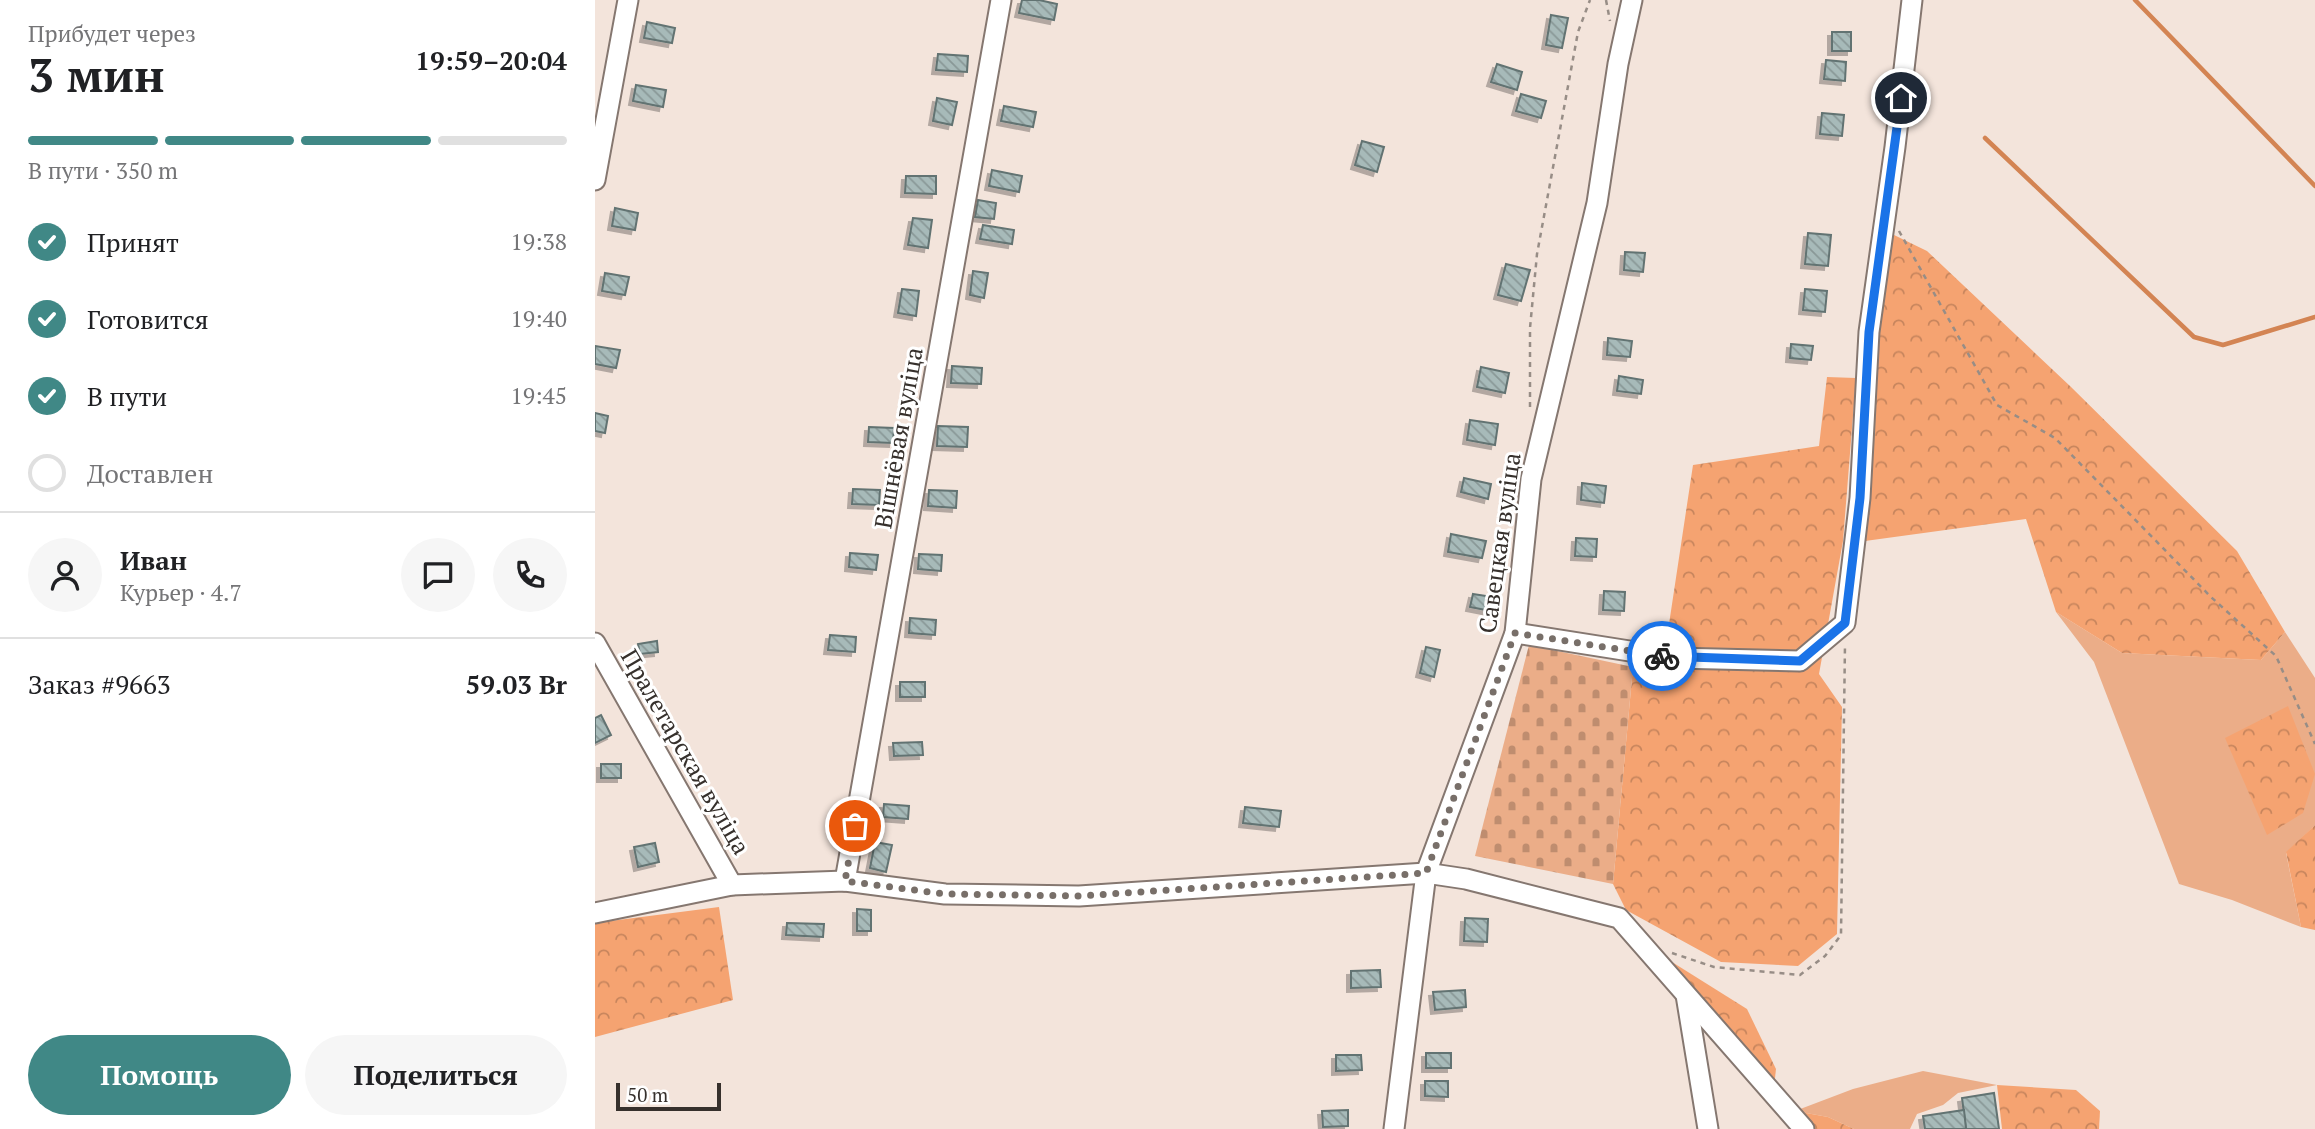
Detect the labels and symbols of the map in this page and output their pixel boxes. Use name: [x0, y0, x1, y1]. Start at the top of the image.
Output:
pin: [1871, 68, 1931, 128]
street label: Вішнёвая вуліца: [866, 345, 930, 531]
street label: Савецкая вуліца: [1470, 450, 1528, 635]
courier: [1627, 621, 1697, 691]
street label: Пралетарская вуліца: [614, 643, 758, 860]
pin: [825, 796, 885, 856]
scale bar: [616, 1080, 721, 1112]

